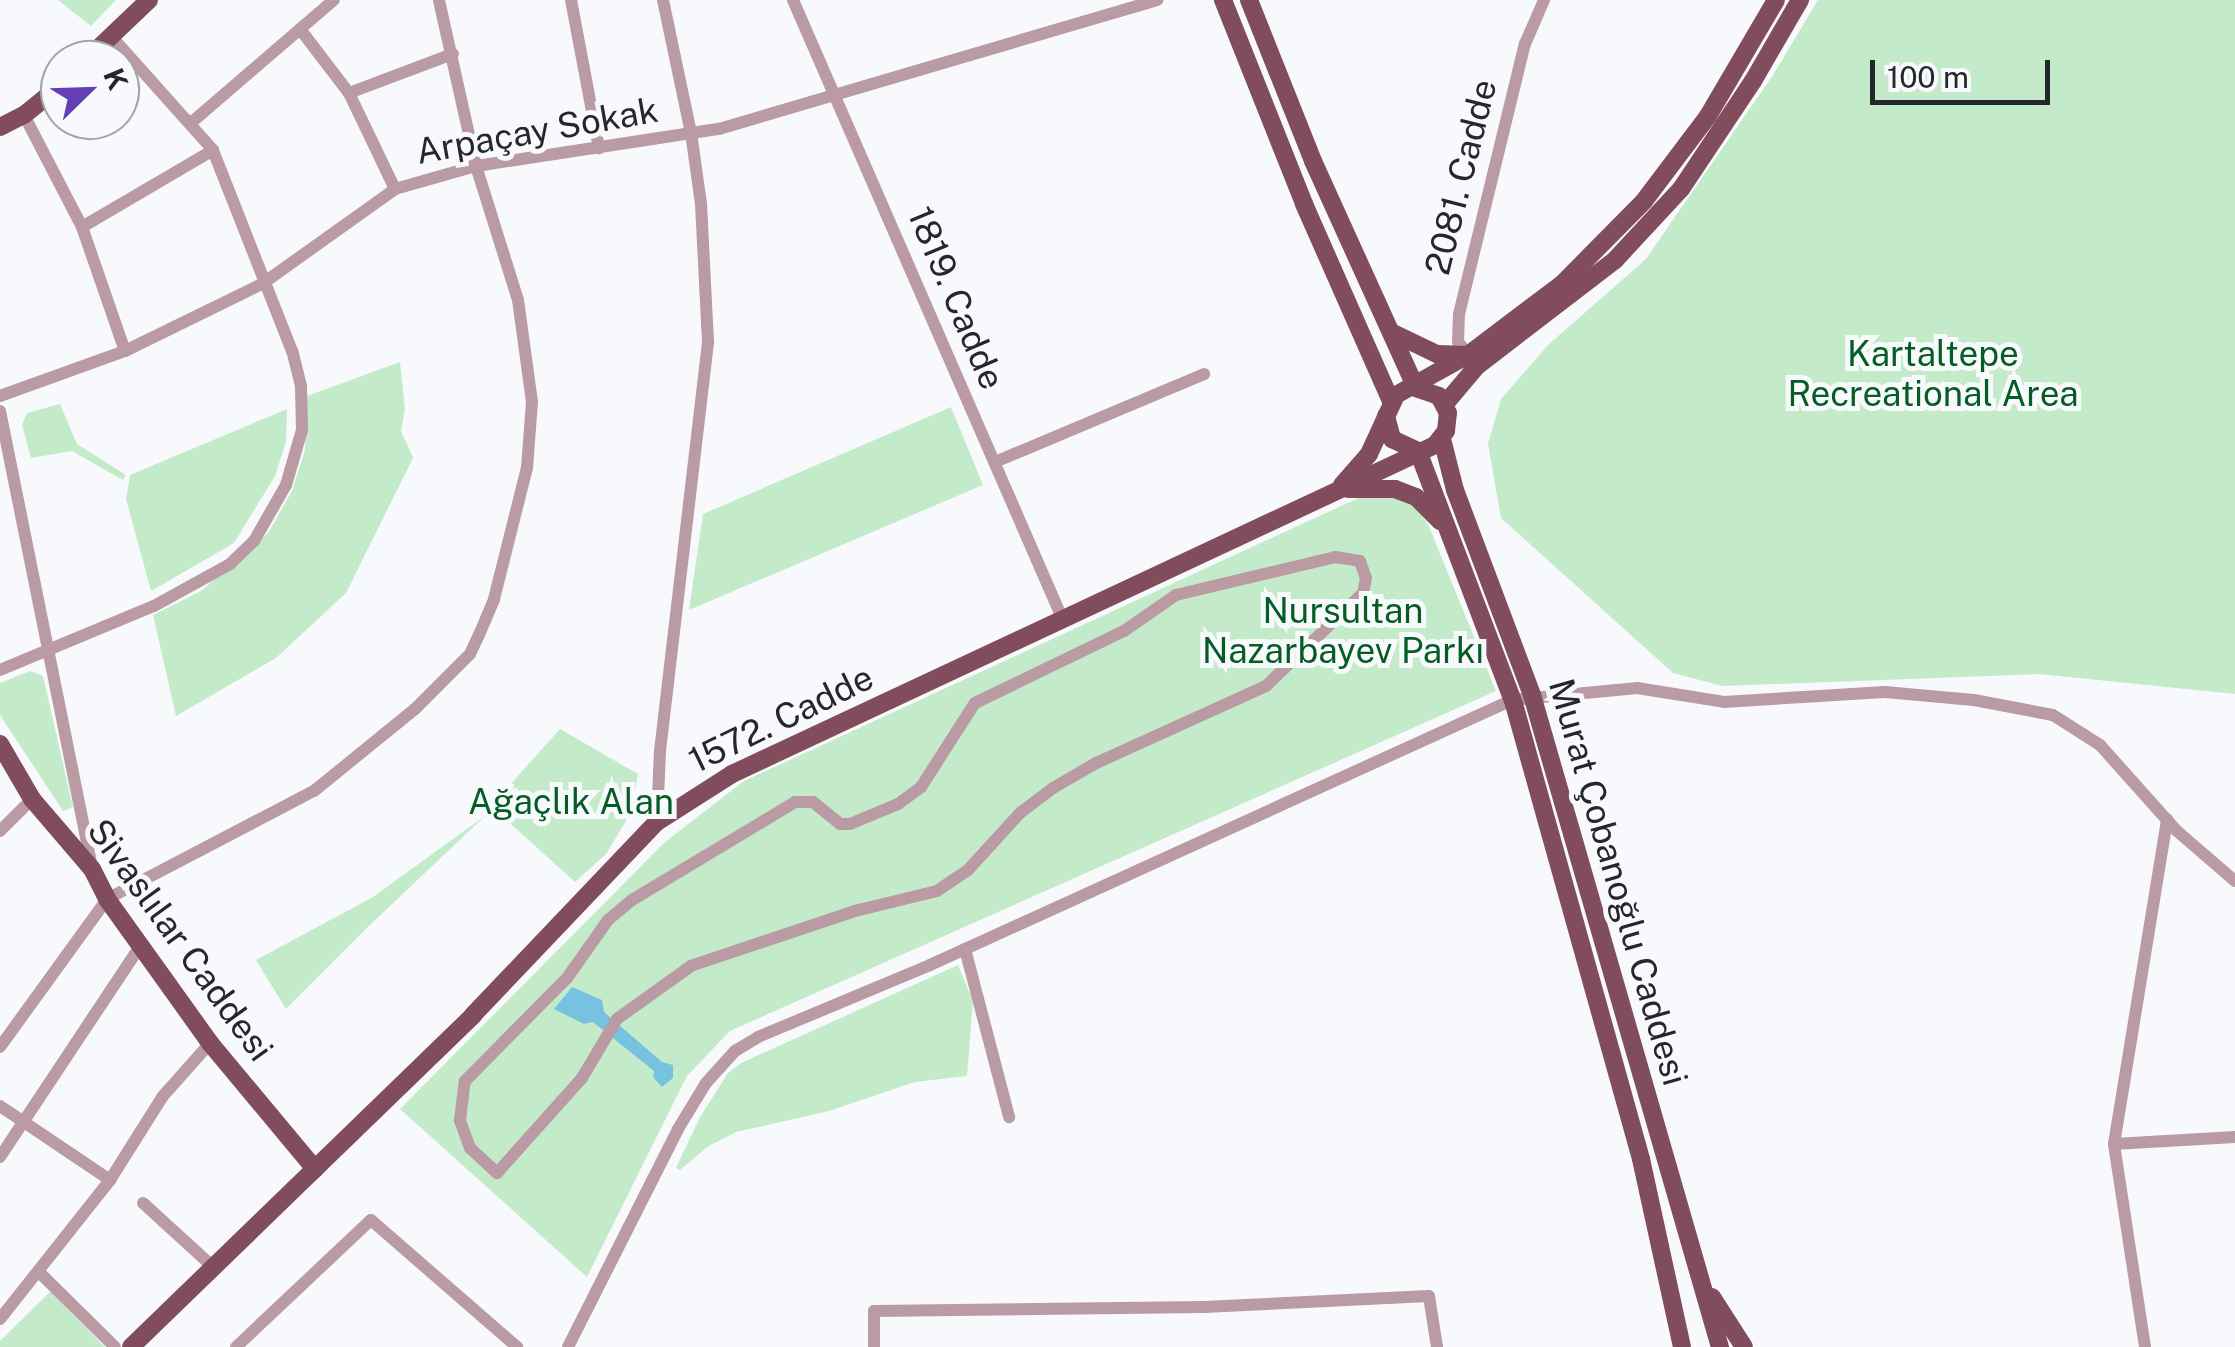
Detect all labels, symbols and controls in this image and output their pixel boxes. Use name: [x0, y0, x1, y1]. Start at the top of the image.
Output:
north arrow: [40, 40, 140, 140]
scale bar: [1875, 40, 2055, 102]
text: 100 m: [1887, 59, 1969, 95]
text: K: [97, 63, 135, 95]
street label: 2081. Cadde: [1416, 75, 1506, 279]
street label: Arpaçay Sokak: [413, 89, 661, 173]
street label: 1819. Cadde: [899, 200, 1013, 396]
park label: Kartaltepe Recreational Area: [1787, 333, 2079, 415]
park label: Nursultan Nazarbayev Parkı: [1202, 590, 1484, 672]
street label: 1572. Cadde: [682, 656, 880, 782]
street label: Murat Çobanoğlu Caddesi: [1540, 674, 1696, 1090]
park label: Ağaçlık Alan: [468, 781, 674, 823]
street label: Sivaslılar Caddesi: [78, 811, 282, 1069]

